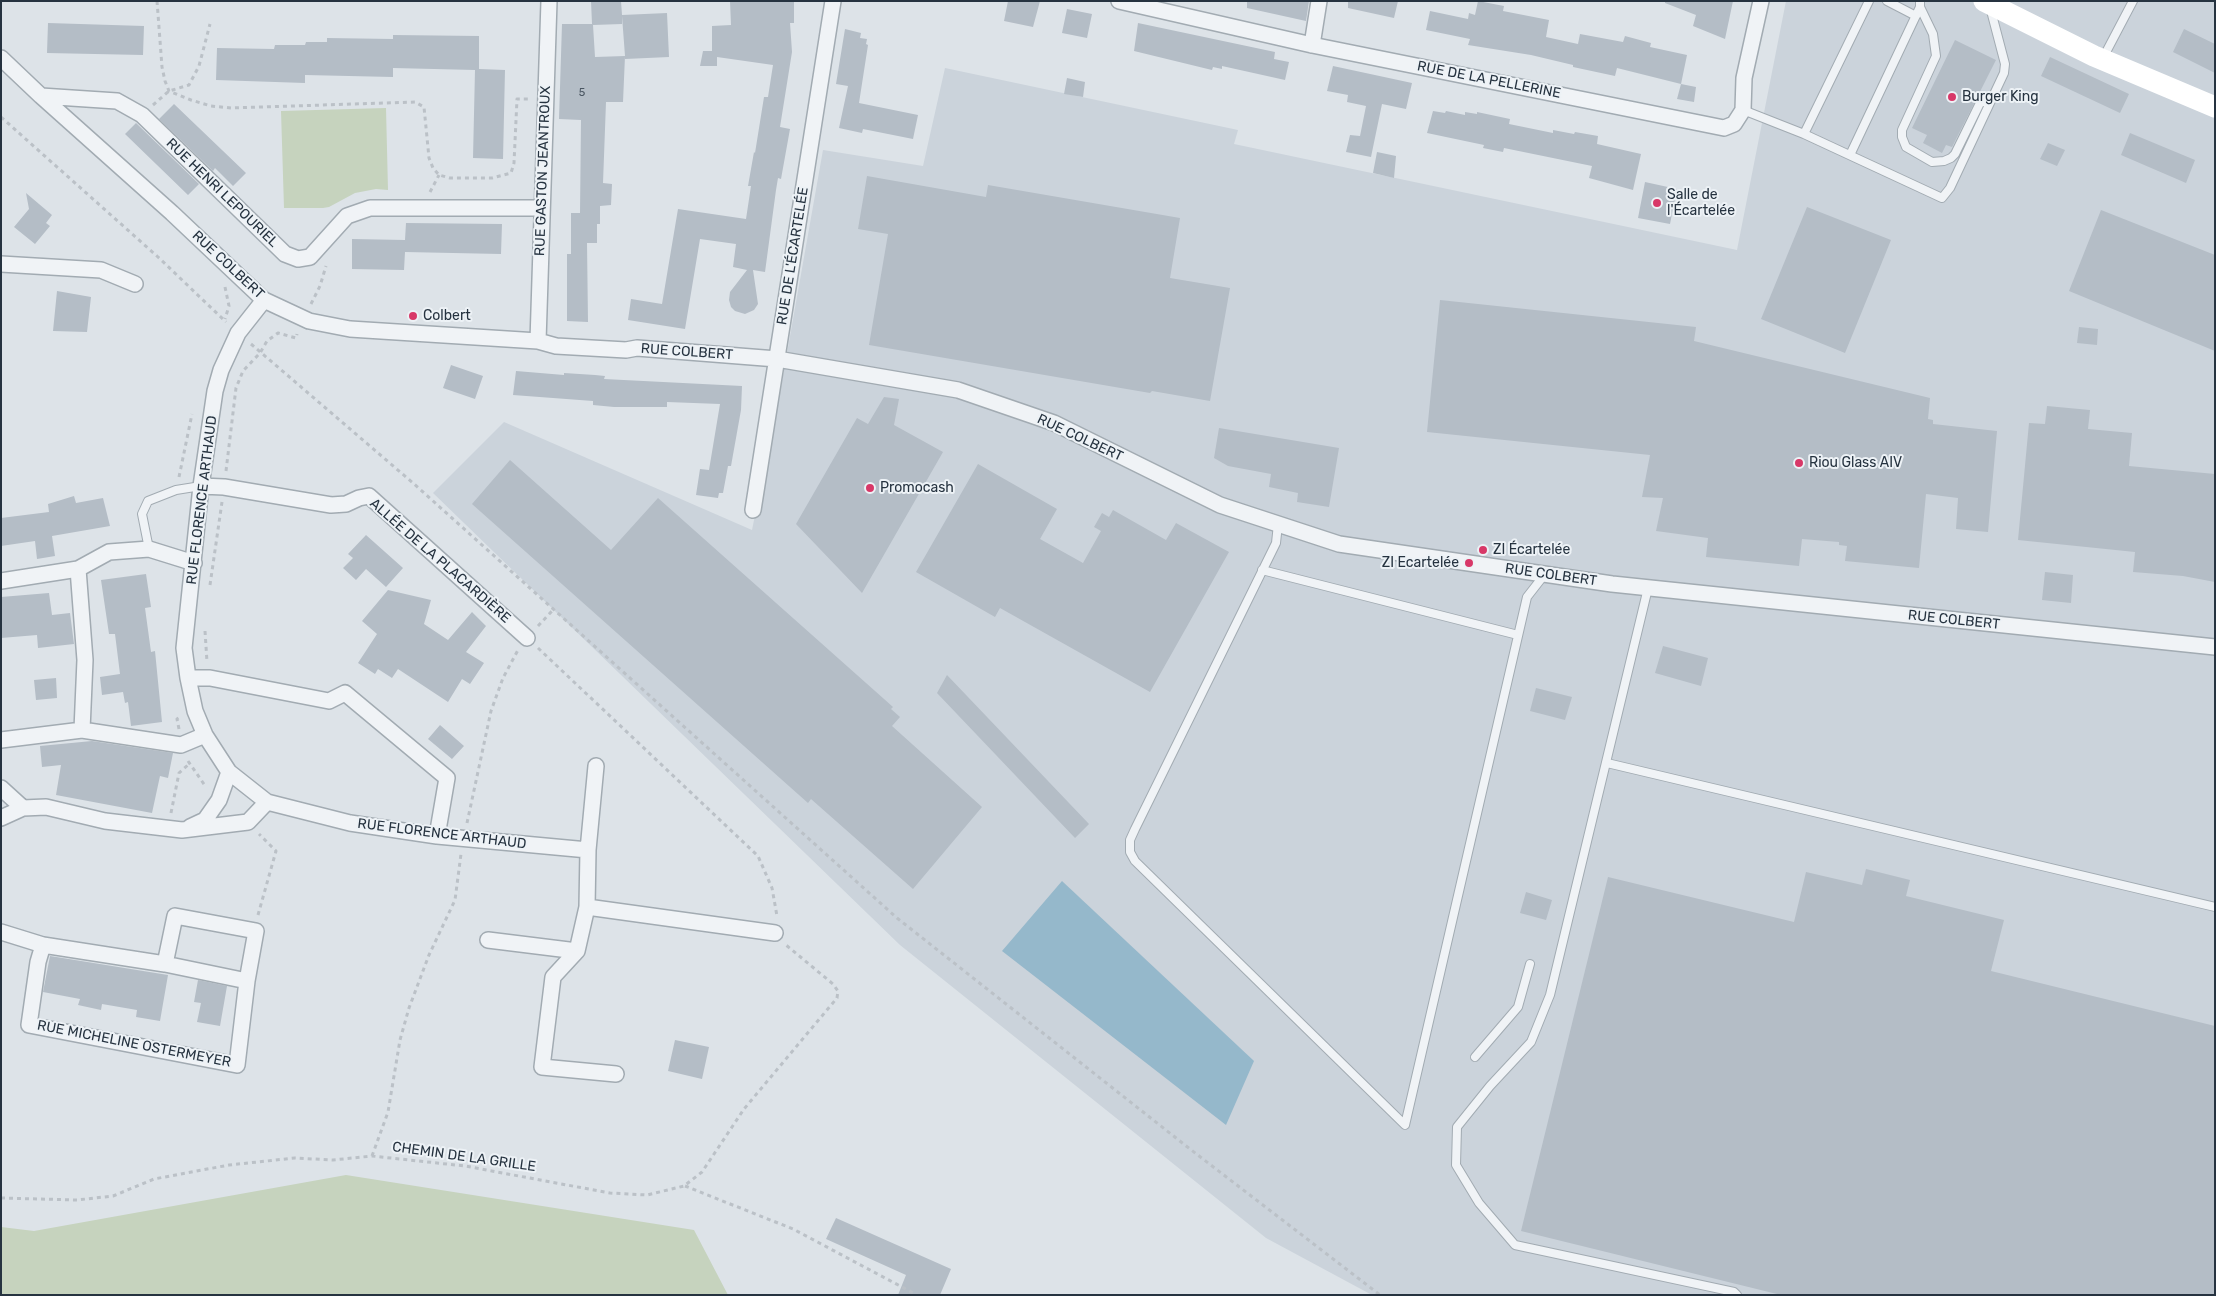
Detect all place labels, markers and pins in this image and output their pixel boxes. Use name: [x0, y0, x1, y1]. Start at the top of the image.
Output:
place label: Burger King: [1962, 89, 2039, 105]
marker: Burger King: [1946, 91, 1958, 103]
place label: Salle de l'Écartelée: [1667, 187, 1735, 220]
marker: Salle de l'Écartelée: [1651, 197, 1663, 209]
place label: Colbert: [423, 308, 471, 324]
marker: Colbert: [407, 310, 419, 322]
place label: Riou Glass AIV: [1809, 455, 1902, 471]
marker: Riou Glass AIV: [1793, 457, 1805, 469]
place label: Promocash: [880, 480, 954, 496]
marker: Promocash: [864, 482, 876, 494]
place label: ZI Écartelée: [1493, 542, 1570, 558]
marker: ZI Écartelée: [1477, 544, 1489, 556]
place label: ZI Ecartelée: [1382, 555, 1459, 571]
marker: ZI Ecartelée: [1463, 557, 1475, 569]

